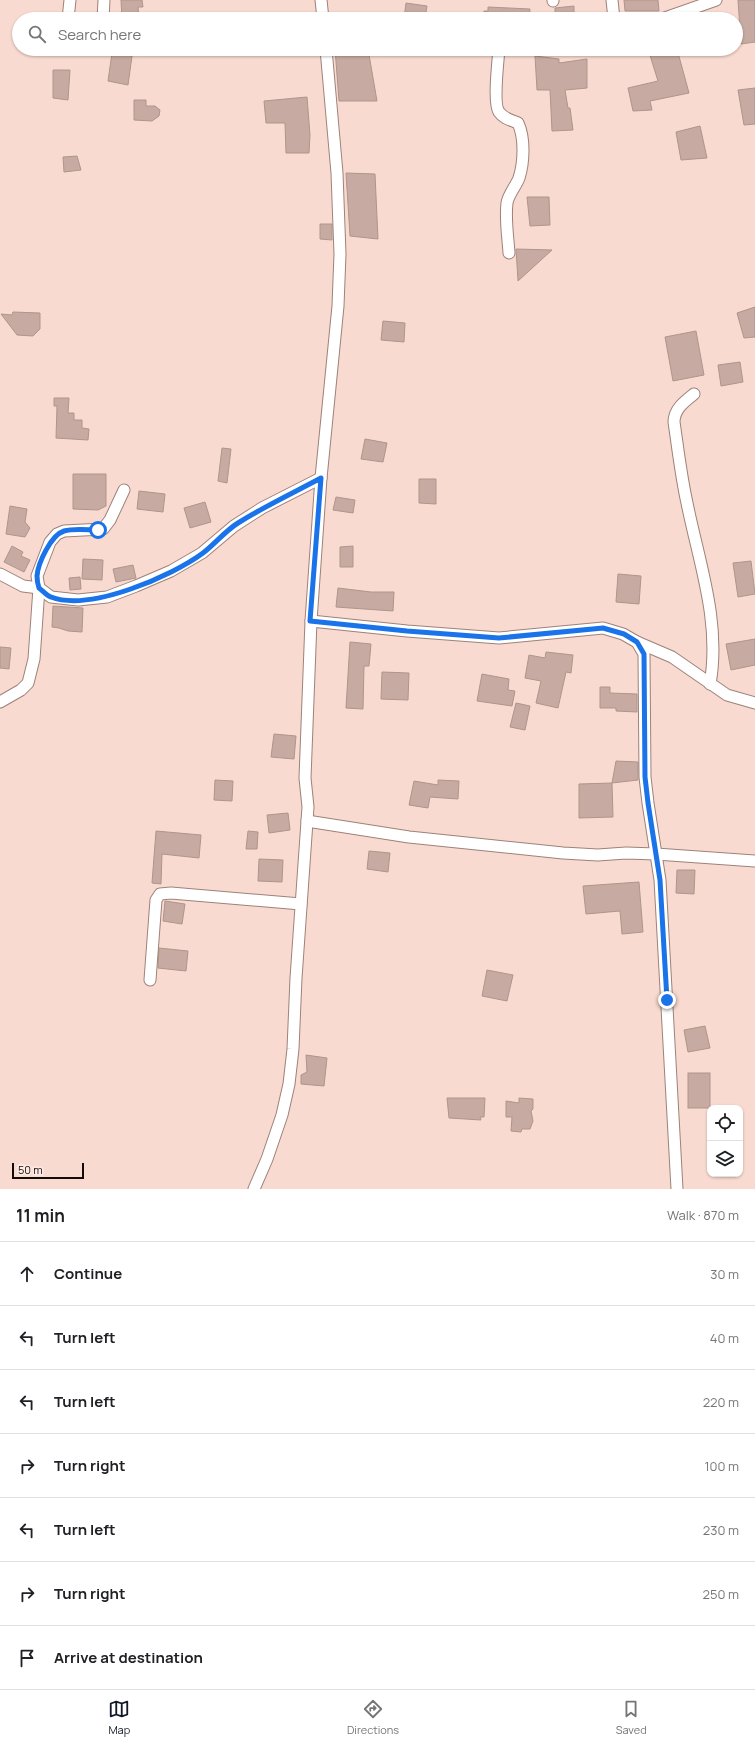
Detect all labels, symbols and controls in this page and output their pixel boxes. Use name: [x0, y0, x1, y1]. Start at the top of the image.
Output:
search box: [12, 12, 743, 56]
icon: search: [26, 23, 48, 45]
text: Search here: [58, 24, 141, 45]
route start: [89, 521, 107, 539]
route end: [658, 991, 676, 1009]
map controls: [707, 1105, 743, 1177]
button: locate: [707, 1105, 743, 1141]
button: layers: [707, 1141, 743, 1177]
scale bar: [12, 1161, 84, 1180]
text: 50 m: [18, 1162, 43, 1177]
text: 11 min: [16, 1204, 65, 1227]
text: Walk · 870 m: [667, 1206, 739, 1224]
icon: ahead: [16, 1263, 38, 1285]
text: Continue: [54, 1263, 122, 1284]
text: 30 m: [710, 1265, 739, 1283]
icon: left: [16, 1327, 38, 1349]
text: Turn left: [54, 1327, 116, 1348]
text: 40 m: [710, 1329, 739, 1347]
icon: left: [16, 1391, 38, 1413]
text: Turn left: [54, 1391, 116, 1412]
text: 220 m: [703, 1393, 739, 1411]
icon: right: [16, 1455, 38, 1477]
text: Turn right: [54, 1455, 125, 1476]
text: 100 m: [704, 1457, 739, 1475]
icon: left: [16, 1519, 38, 1541]
text: Turn left: [54, 1519, 116, 1540]
text: 230 m: [703, 1521, 739, 1539]
icon: right: [16, 1583, 38, 1605]
text: Turn right: [54, 1583, 125, 1604]
text: 250 m: [703, 1585, 739, 1603]
icon: arrive: [16, 1647, 38, 1669]
text: Arrive at destination: [54, 1647, 203, 1668]
tab: Map: [108, 1698, 130, 1737]
tab: Directions: [347, 1698, 399, 1737]
tab: Saved: [616, 1698, 647, 1737]

